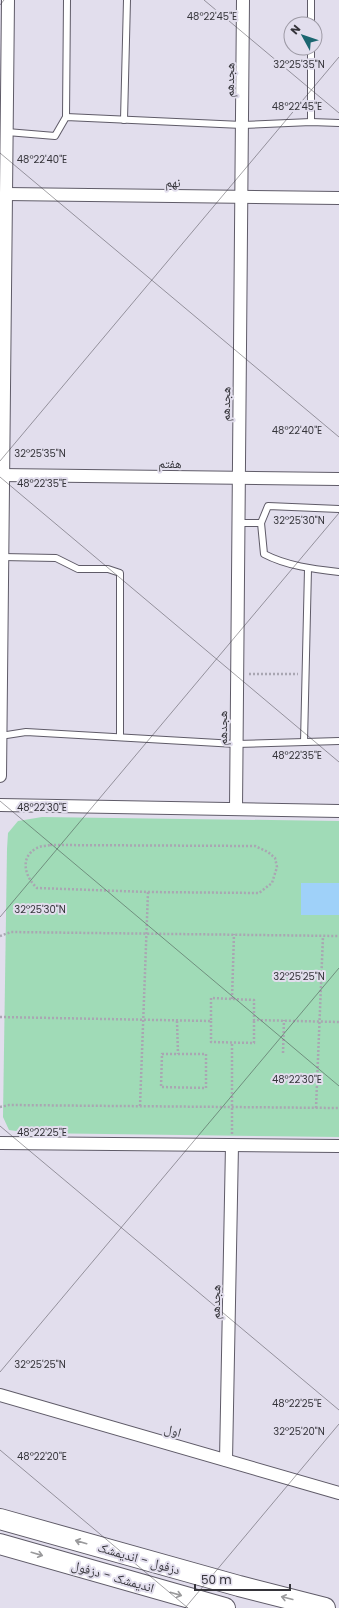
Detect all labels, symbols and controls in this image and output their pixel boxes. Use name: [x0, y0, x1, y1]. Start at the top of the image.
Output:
text: 48°22'45"E: [187, 9, 237, 24]
north arrow: [283, 16, 323, 56]
text: N: [287, 21, 304, 38]
text: 32°25'35"N: [273, 57, 325, 72]
street label: هجدهم: [220, 62, 239, 98]
text: 48°22'45"E: [272, 99, 322, 114]
text: 48°22'40"E: [17, 152, 67, 167]
street label: نهم: [165, 173, 181, 192]
street label: هجدهم: [216, 386, 235, 422]
text: 48°22'40"E: [272, 423, 322, 438]
text: 32°25'35"N: [14, 446, 66, 461]
street label: هفتم: [158, 454, 182, 473]
text: 48°22'35"E: [17, 476, 67, 491]
text: 32°25'30"N: [273, 513, 325, 528]
street label: هجدهم: [213, 711, 232, 745]
text: 48°22'35"E: [272, 748, 322, 763]
text: 48°22'30"E: [17, 800, 67, 815]
text: 32°25'30"N: [14, 902, 66, 917]
text: 32°25'25"N: [273, 969, 325, 984]
text: 48°22'30"E: [272, 1072, 322, 1087]
text: 48°22'25"E: [17, 1125, 67, 1140]
street label: هجدهم: [206, 1284, 225, 1320]
text: 32°25'25"N: [14, 1357, 66, 1372]
text: 48°22'25"E: [272, 1396, 322, 1411]
street label: اول: [162, 1419, 184, 1442]
text: 32°25'20"N: [273, 1424, 325, 1439]
text: 48°22'20"E: [17, 1449, 67, 1464]
one-way arrow: [74, 1538, 87, 1545]
street label: دزفول - اندیمشک: [95, 1538, 182, 1579]
one-way arrow: [31, 1551, 44, 1558]
street label: اندیمشک - دزفول: [69, 1556, 156, 1597]
scale bar: [195, 1566, 290, 1592]
text: 50 m: [201, 1571, 232, 1588]
one-way arrow: [169, 1591, 182, 1598]
one-way arrow: [281, 1594, 294, 1602]

